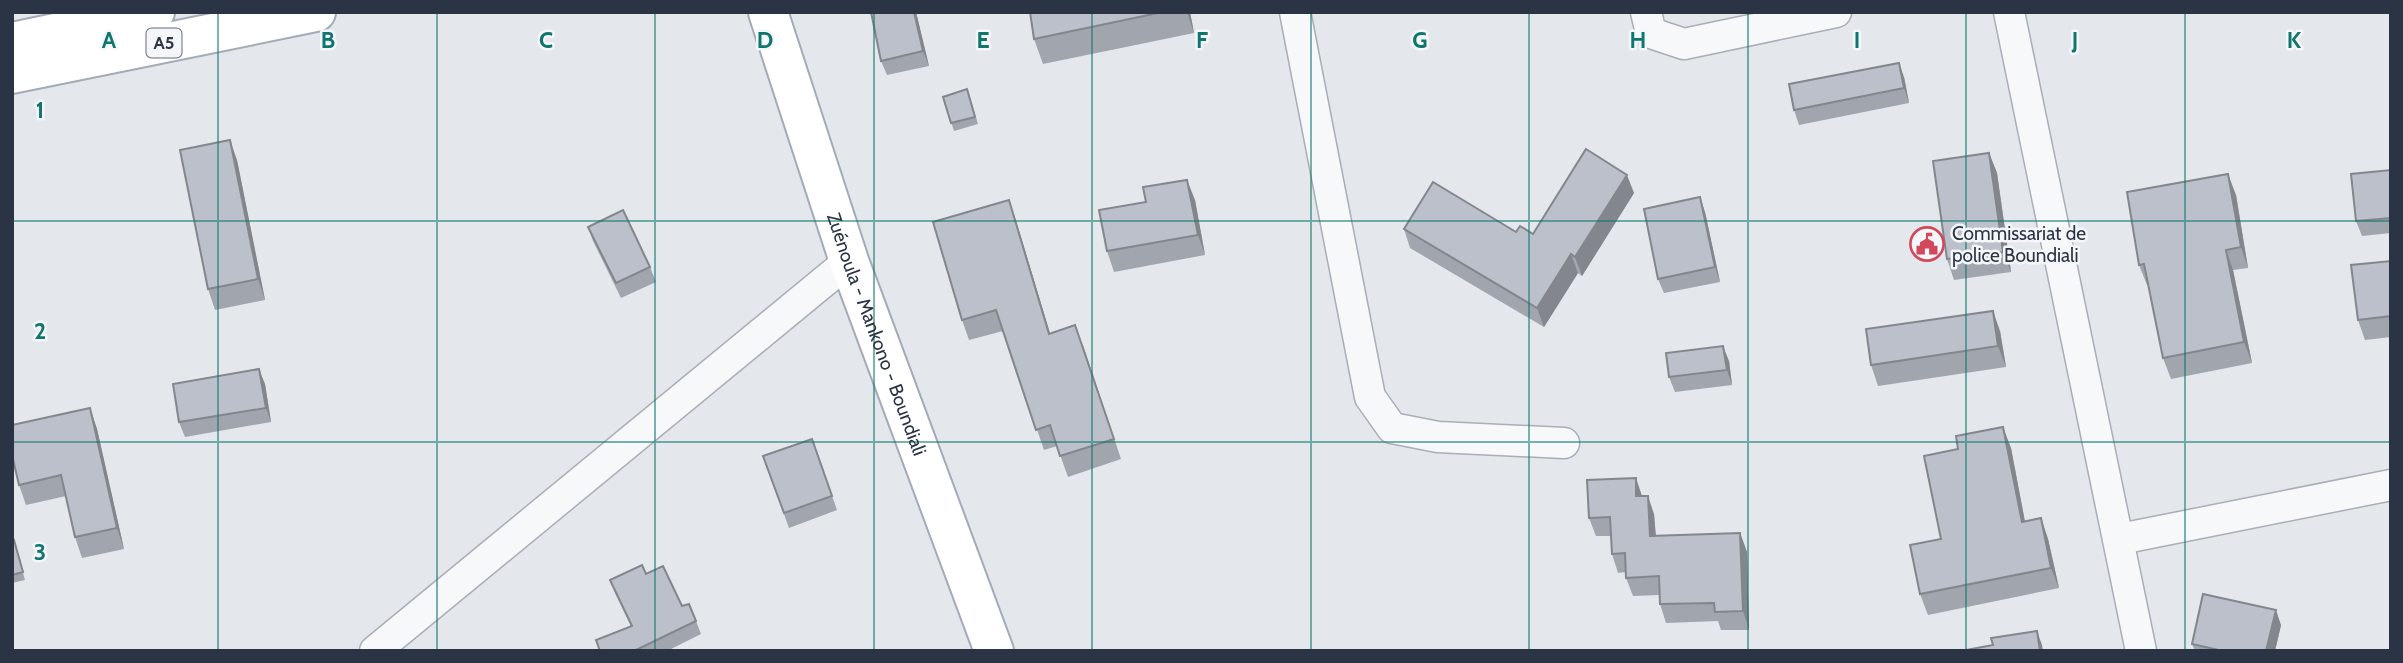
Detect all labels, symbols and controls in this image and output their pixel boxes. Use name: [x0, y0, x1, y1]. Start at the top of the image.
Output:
text: A: [102, 26, 117, 54]
text: B: [321, 26, 335, 54]
text: C: [539, 26, 553, 54]
text: D: [757, 26, 773, 54]
text: E: [976, 26, 990, 54]
text: F: [1196, 26, 1208, 54]
text: G: [1412, 26, 1428, 54]
text: H: [1630, 26, 1646, 54]
text: I: [1854, 26, 1860, 54]
text: J: [2071, 26, 2078, 54]
text: K: [2287, 26, 2302, 54]
road number: A5: [146, 28, 182, 58]
text: 1: [36, 96, 44, 124]
street label: Zuénoula - Mankono - Boundiali: [823, 210, 932, 459]
place label: Commissariat de police Boundiali: [1952, 222, 2086, 267]
public building icon: Commissariat de police Boundiali: [1908, 225, 1946, 263]
text: 2: [34, 317, 46, 345]
text: 3: [34, 538, 46, 566]

